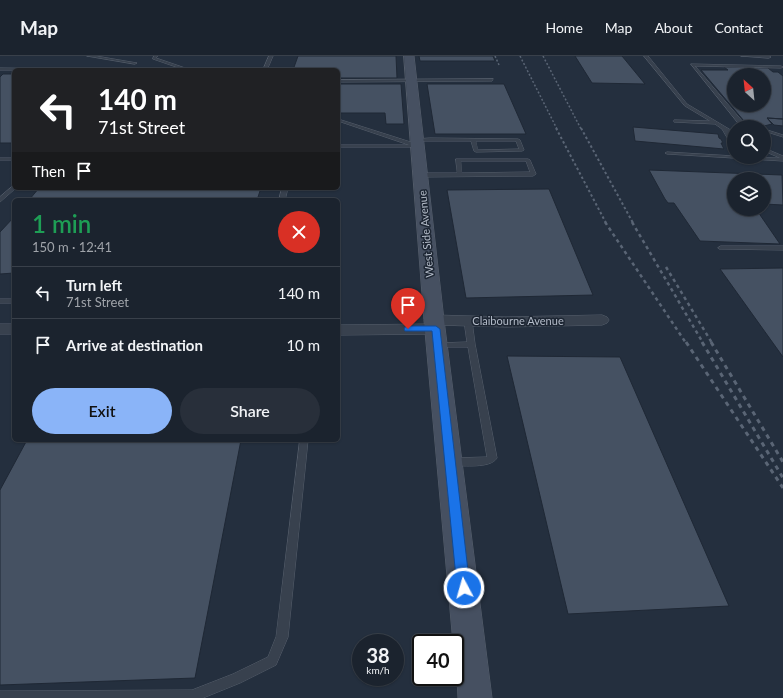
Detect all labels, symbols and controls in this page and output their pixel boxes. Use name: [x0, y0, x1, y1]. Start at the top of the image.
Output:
text: Map: [20, 16, 58, 39]
text: Home: [545, 19, 583, 36]
text: Map: [605, 19, 632, 36]
text: About: [654, 19, 692, 36]
text: Contact: [714, 19, 763, 36]
north arrow: [727, 68, 771, 112]
map controls: [727, 68, 771, 216]
text: 140 m: [98, 82, 177, 116]
icon: left: [32, 84, 84, 136]
text: 71st Street: [98, 116, 185, 138]
button: search: [727, 120, 771, 164]
icon: arrive: [73, 160, 95, 182]
text: Then: [32, 162, 65, 180]
button: layers: [727, 172, 771, 216]
street label: West Side Avenue: [415, 190, 436, 278]
text: 1 min: [32, 209, 91, 238]
button: close: [278, 211, 320, 253]
text: 150 m · 12:41: [32, 239, 112, 255]
text: Turn left: [66, 276, 122, 294]
icon: left: [32, 282, 54, 304]
text: 140 m: [278, 284, 320, 302]
pin: [391, 288, 425, 329]
text: 71st Street: [66, 294, 129, 310]
icon: arrive: [397, 294, 419, 316]
street label: Claibourne Avenue: [472, 314, 564, 327]
icon: arrive: [32, 334, 54, 356]
text: Arrive at destination: [66, 336, 203, 354]
text: 10 m: [286, 336, 320, 354]
button: Exit: [32, 388, 172, 434]
button: Share: [180, 388, 320, 434]
position arrow: [443, 567, 485, 609]
speed limit sign: 40: [412, 634, 464, 686]
text: 38: [366, 643, 390, 667]
text: km/h: [366, 664, 390, 676]

